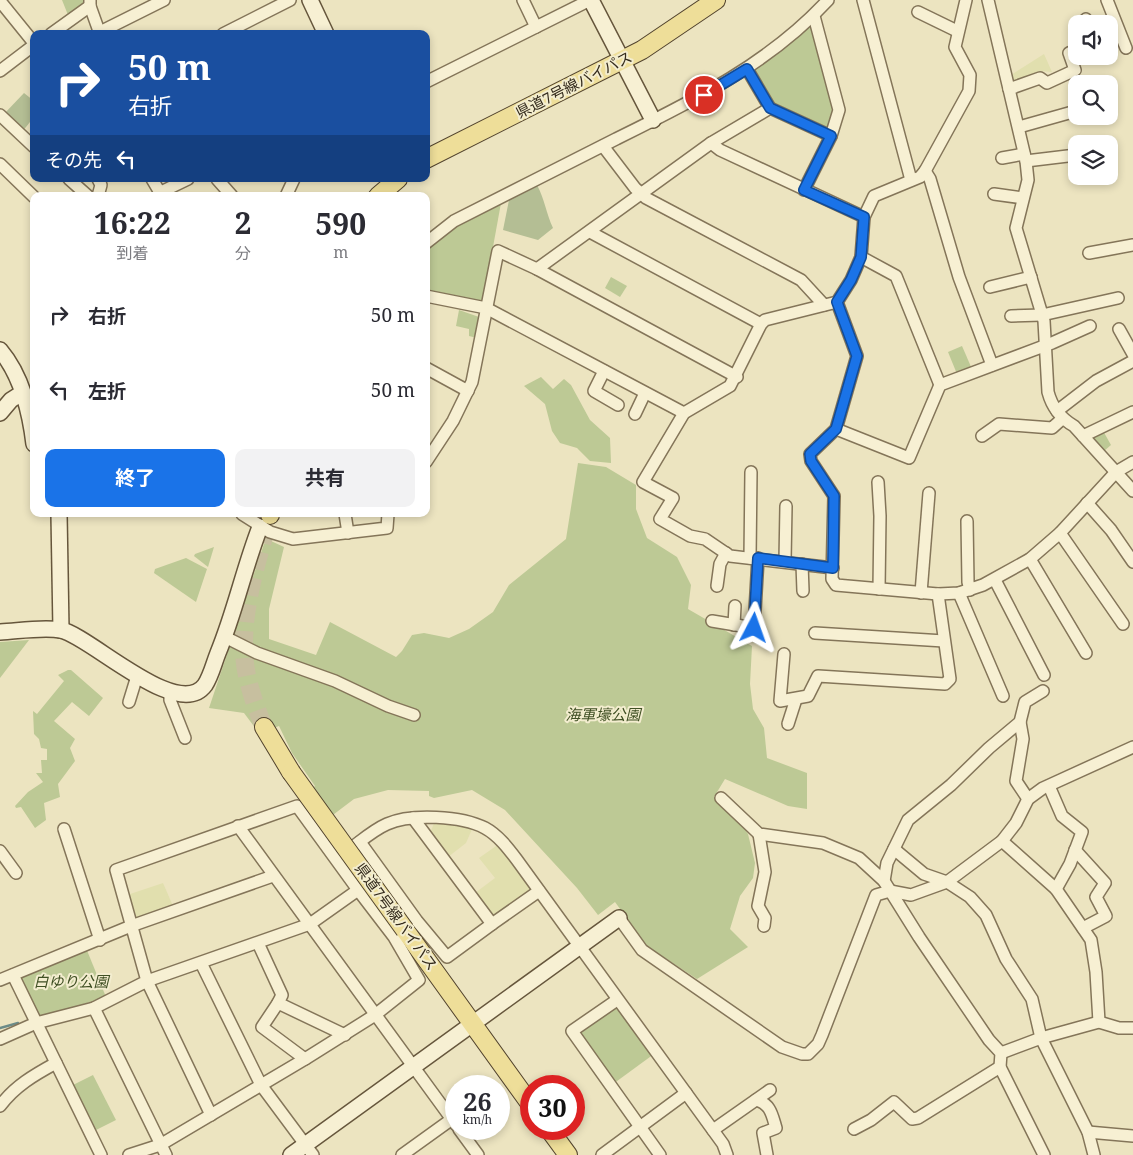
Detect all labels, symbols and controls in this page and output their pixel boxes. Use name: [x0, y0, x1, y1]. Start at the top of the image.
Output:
map controls: [1068, 15, 1118, 185]
button: sound: [1068, 15, 1118, 65]
text: 50 m: [128, 43, 211, 90]
street label: 県道7号線バイパス: [512, 46, 635, 122]
icon: right: [45, 50, 110, 115]
pin: [683, 74, 725, 116]
button: search: [1068, 75, 1118, 125]
icon: arrive: [690, 81, 718, 109]
text: 右折: [128, 90, 172, 120]
button: layers: [1068, 135, 1118, 185]
icon: left: [112, 145, 140, 173]
text: その先: [45, 147, 102, 173]
text: 16:22: [94, 202, 171, 243]
text: 2: [235, 202, 252, 243]
text: 590: [315, 203, 366, 244]
text: m: [333, 241, 348, 263]
text: 到着: [116, 242, 148, 264]
text: 分: [235, 242, 251, 264]
icon: right: [45, 301, 73, 329]
text: 50 m: [371, 302, 415, 328]
text: 右折: [88, 303, 126, 329]
icon: left: [45, 376, 73, 404]
text: 50 m: [371, 377, 415, 403]
text: 左折: [88, 378, 126, 404]
button: 終了: [45, 449, 225, 507]
button: 共有: [235, 449, 415, 507]
position arrow: [727, 601, 779, 653]
park label: 海軍壕公園: [565, 704, 642, 724]
street label: 県道7号線バイパス: [351, 859, 443, 974]
park label: 白ゆり公園: [33, 971, 110, 991]
speed limit sign: 30: [520, 1075, 585, 1140]
text: 26: [463, 1084, 492, 1118]
text: km/h: [463, 1111, 492, 1128]

